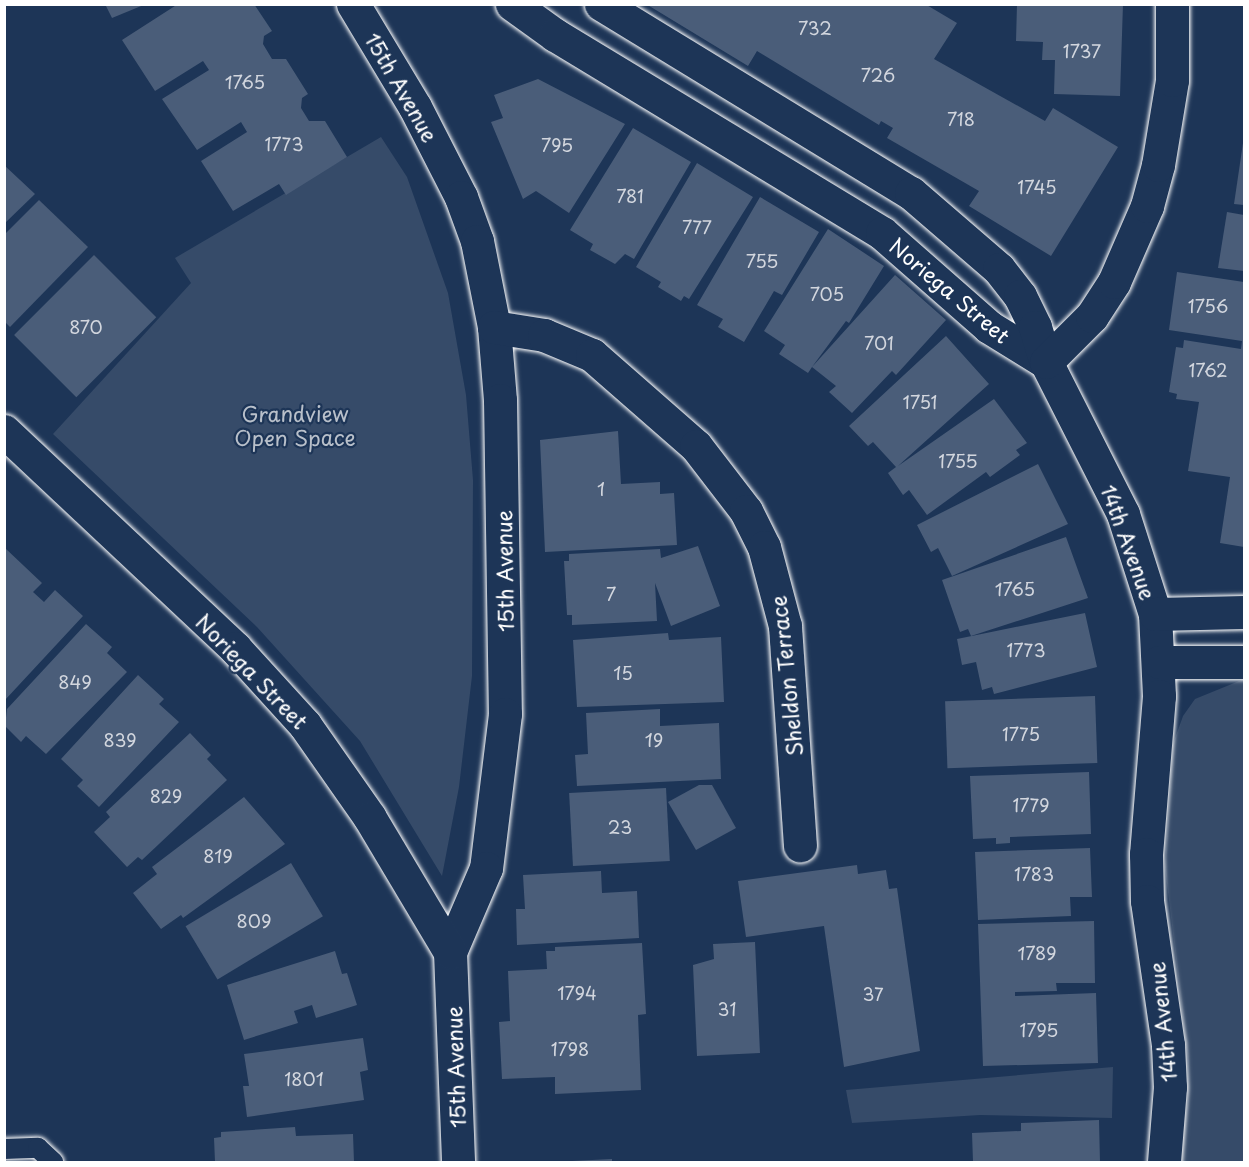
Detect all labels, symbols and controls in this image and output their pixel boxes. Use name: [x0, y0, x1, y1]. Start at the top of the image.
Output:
house number: 732: [798, 17, 832, 39]
street label: 15th Avenue: [361, 28, 443, 146]
house number: 1737: [1063, 40, 1101, 62]
house number: 726: [861, 64, 895, 86]
house number: 1765: [225, 71, 265, 93]
house number: 718: [947, 108, 975, 130]
house number: 1773: [265, 133, 303, 155]
house number: 795: [541, 134, 573, 156]
house number: 1745: [1017, 176, 1057, 198]
house number: 781: [616, 185, 644, 207]
house number: 777: [682, 216, 712, 238]
street label: Noriega Street: [884, 232, 1016, 348]
house number: 755: [746, 250, 778, 272]
house number: 705: [810, 283, 844, 305]
house number: 1756: [1188, 295, 1228, 317]
house number: 870: [69, 316, 103, 338]
house number: 701: [864, 332, 894, 354]
house number: 1762: [1188, 359, 1228, 381]
house number: 1751: [903, 391, 937, 413]
park label: Grandview Open Space: [234, 400, 356, 450]
house number: 1755: [938, 450, 978, 472]
house number: 1: [597, 478, 605, 500]
street label: 14th Avenue: [1096, 480, 1162, 604]
street label: 15th Avenue: [490, 510, 518, 632]
house number: 1765: [995, 578, 1035, 600]
house number: 7: [606, 583, 616, 605]
street label: Sheldon Terrace: [765, 594, 807, 758]
street label: Noriega Street: [191, 608, 313, 734]
house number: 1773: [1007, 639, 1045, 661]
house number: 15: [613, 662, 633, 684]
house number: 849: [58, 671, 92, 693]
house number: 1775: [1002, 723, 1040, 745]
house number: 839: [103, 729, 137, 751]
house number: 19: [645, 729, 663, 751]
house number: 829: [150, 785, 182, 807]
house number: 1779: [1012, 794, 1050, 816]
house number: 23: [608, 816, 632, 838]
house number: 819: [203, 845, 233, 867]
house number: 1783: [1014, 863, 1054, 885]
house number: 809: [237, 910, 271, 932]
house number: 1789: [1017, 942, 1057, 964]
street label: 14th Avenue: [1143, 960, 1181, 1084]
house number: 1794: [557, 982, 597, 1004]
house number: 37: [862, 983, 884, 1005]
house number: 31: [718, 998, 736, 1020]
street label: 15th Avenue: [440, 1006, 470, 1128]
house number: 1795: [1020, 1019, 1058, 1041]
house number: 1798: [551, 1038, 589, 1060]
house number: 1801: [284, 1068, 324, 1090]

